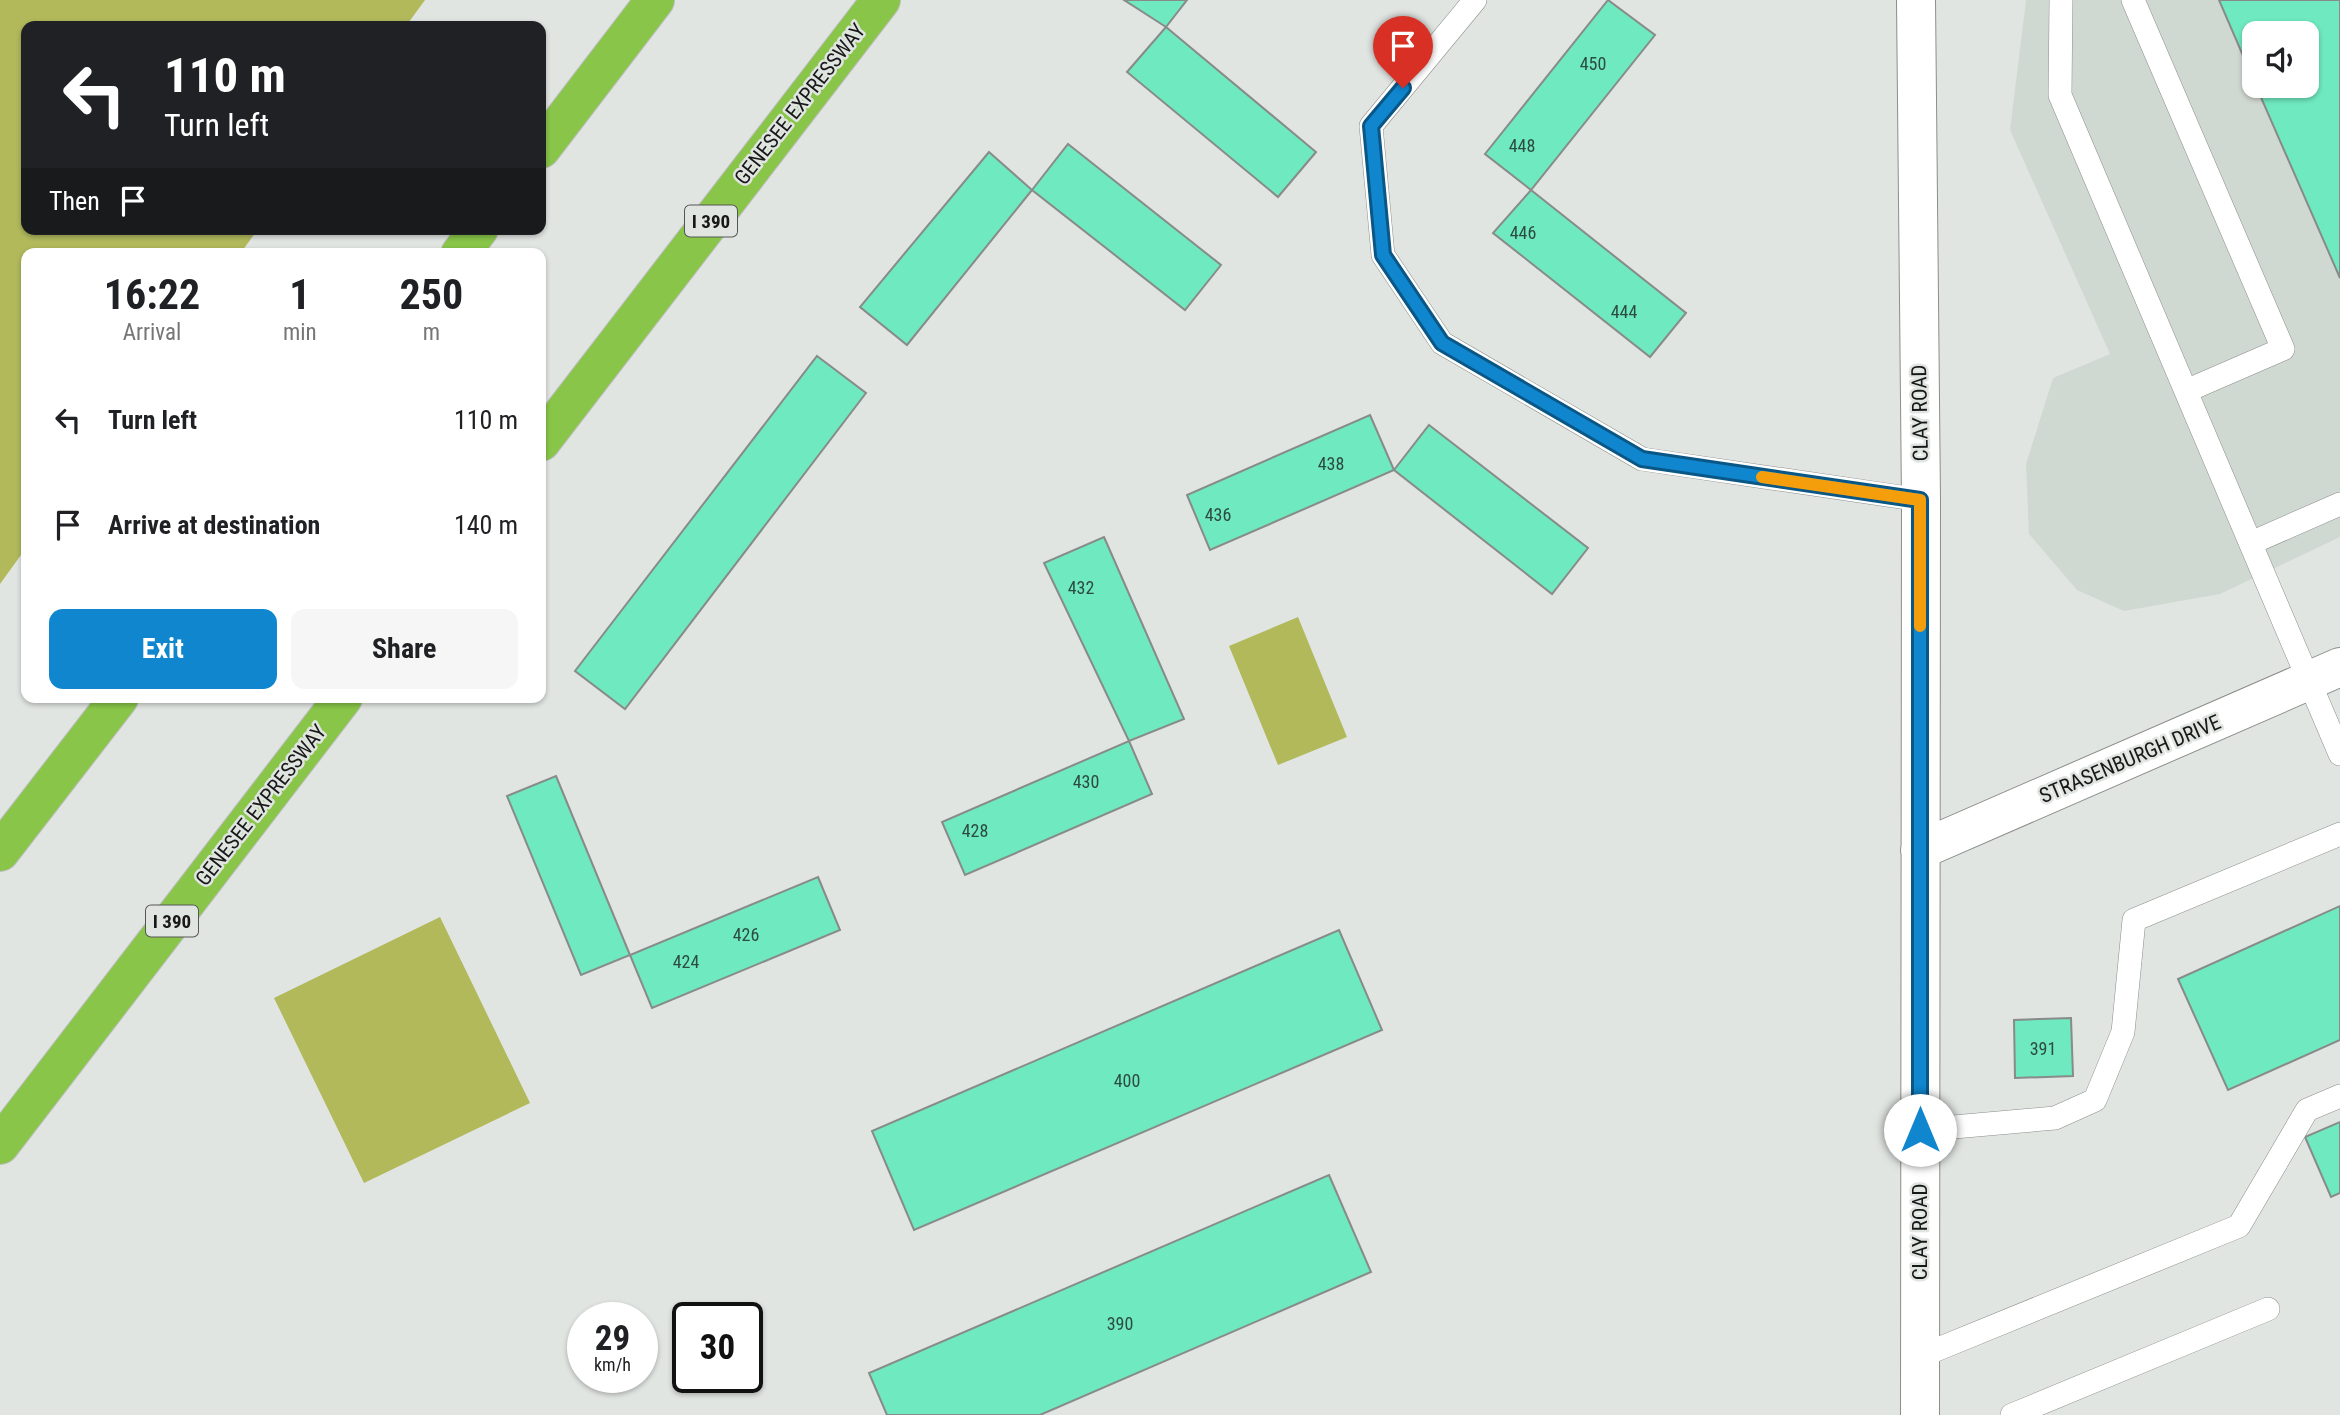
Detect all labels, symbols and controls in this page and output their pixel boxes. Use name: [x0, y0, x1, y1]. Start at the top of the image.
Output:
pin: [1373, 16, 1433, 88]
street label: GENESEE EXPRESSWAY: [730, 19, 870, 189]
map controls: [2242, 21, 2319, 98]
button: sound: [2242, 21, 2319, 98]
icon: arrive: [1384, 27, 1422, 65]
text: 110 m: [164, 47, 286, 104]
icon: left: [49, 49, 140, 140]
house number: 450: [1580, 53, 1606, 74]
text: Turn left: [164, 106, 269, 144]
house number: 448: [1509, 135, 1535, 156]
icon: arrive: [114, 182, 152, 220]
text: Then: [49, 186, 100, 216]
road number: I 390: [685, 206, 737, 236]
house number: 446: [1510, 222, 1536, 243]
text: 16:22: [104, 270, 200, 319]
text: 1: [289, 270, 310, 319]
text: 250: [399, 270, 463, 319]
house number: 444: [1611, 301, 1637, 322]
text: Arrival: [123, 319, 181, 346]
text: min: [283, 319, 317, 346]
text: m: [423, 319, 440, 346]
street label: CLAY ROAD: [1907, 364, 1933, 462]
icon: left: [49, 401, 87, 439]
text: Turn left: [108, 405, 197, 435]
text: 110 m: [454, 405, 518, 435]
house number: 438: [1318, 453, 1344, 474]
house number: 436: [1205, 504, 1231, 525]
icon: arrive: [49, 506, 87, 544]
text: Arrive at destination: [108, 510, 320, 540]
text: 140 m: [454, 510, 518, 540]
house number: 432: [1068, 577, 1094, 598]
button: Exit: [49, 609, 277, 689]
button: Share: [291, 609, 518, 689]
street label: STRASENBURGH DRIVE: [2036, 710, 2224, 808]
street label: GENESEE EXPRESSWAY: [191, 720, 331, 890]
house number: 430: [1073, 771, 1099, 792]
house number: 428: [962, 820, 988, 841]
road number: I 390: [146, 906, 198, 937]
house number: 426: [733, 924, 759, 945]
house number: 424: [673, 951, 699, 972]
house number: 391: [2030, 1038, 2056, 1059]
house number: 400: [1114, 1070, 1140, 1091]
position arrow: [1883, 1093, 1957, 1167]
street label: CLAY ROAD: [1908, 1184, 1932, 1280]
speed limit sign: 30: [672, 1302, 763, 1393]
house number: 390: [1107, 1313, 1133, 1334]
text: 29: [595, 1318, 630, 1359]
text: km/h: [594, 1354, 631, 1375]

